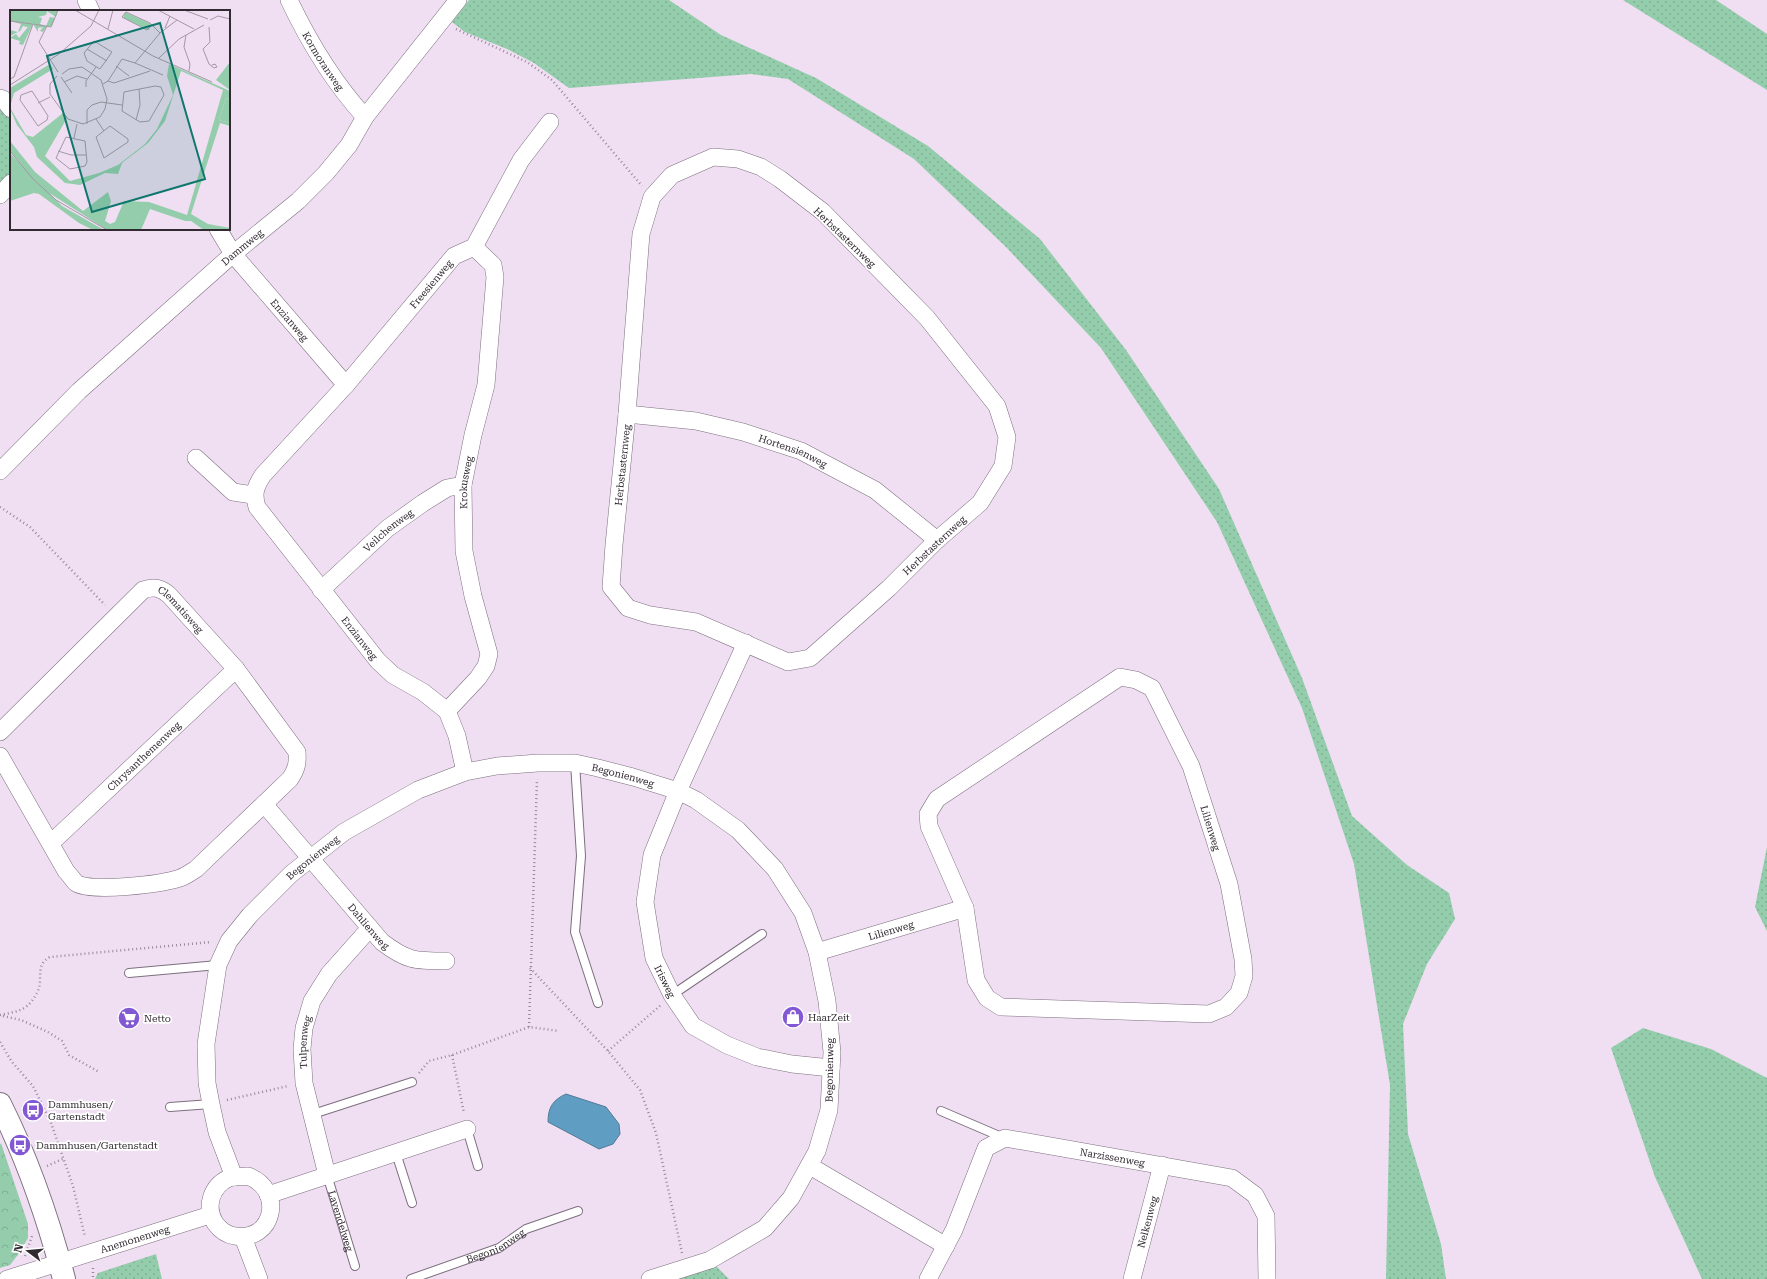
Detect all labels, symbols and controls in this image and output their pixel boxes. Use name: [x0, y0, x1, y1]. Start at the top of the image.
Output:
inset map: [10, 10, 230, 230]
street label: Kormoranweg: [300, 30, 346, 93]
street label: Herbstasternweg: [811, 205, 878, 270]
street label: Dammweg: [219, 227, 265, 268]
street label: Freesienweg: [408, 257, 455, 311]
street label: Enzianweg: [268, 297, 311, 344]
street label: Herbstasternweg: [613, 424, 632, 506]
street label: Hortensienweg: [757, 432, 829, 470]
street label: Krokusweg: [458, 454, 475, 509]
street label: Veilchenweg: [361, 507, 416, 554]
street label: Herbstasternweg: [901, 513, 968, 577]
street label: Clematisweg: [156, 584, 206, 636]
street label: Enzianweg: [339, 614, 380, 662]
street label: Chrysanthemenweg: [105, 719, 183, 793]
street label: Begonienweg: [591, 762, 656, 789]
street label: Lilienweg: [1198, 804, 1223, 852]
street label: Begonienweg: [284, 833, 342, 882]
street label: Dahlienweg: [346, 902, 392, 952]
street label: Lilienweg: [867, 919, 915, 942]
street label: Irisweg: [652, 963, 678, 1000]
shop icon: HaarZeit: [780, 1004, 806, 1030]
supermarket icon: Netto: [116, 1005, 142, 1031]
place label: HaarZeit: [808, 1012, 850, 1023]
place label: Netto: [144, 1013, 171, 1024]
street label: Tulpenweg: [297, 1014, 313, 1069]
street label: Begonienweg: [823, 1037, 836, 1102]
bus stop icon: Dammhusen/ Gartenstadt: [20, 1097, 46, 1123]
place label: Dammhusen/ Gartenstadt: [48, 1099, 114, 1122]
bus stop icon: Dammhusen/Gartenstadt: [7, 1132, 33, 1158]
place label: Dammhusen/Gartenstadt: [36, 1140, 158, 1151]
street label: Narzissenweg: [1079, 1146, 1146, 1169]
street label: Lavendelweg: [326, 1189, 355, 1253]
street label: Nelkenweg: [1135, 1194, 1160, 1249]
street label: Anemonenweg: [99, 1223, 171, 1255]
street label: Begonienweg: [465, 1226, 527, 1265]
north arrow: [8, 1231, 48, 1271]
text: N: [11, 1242, 26, 1254]

